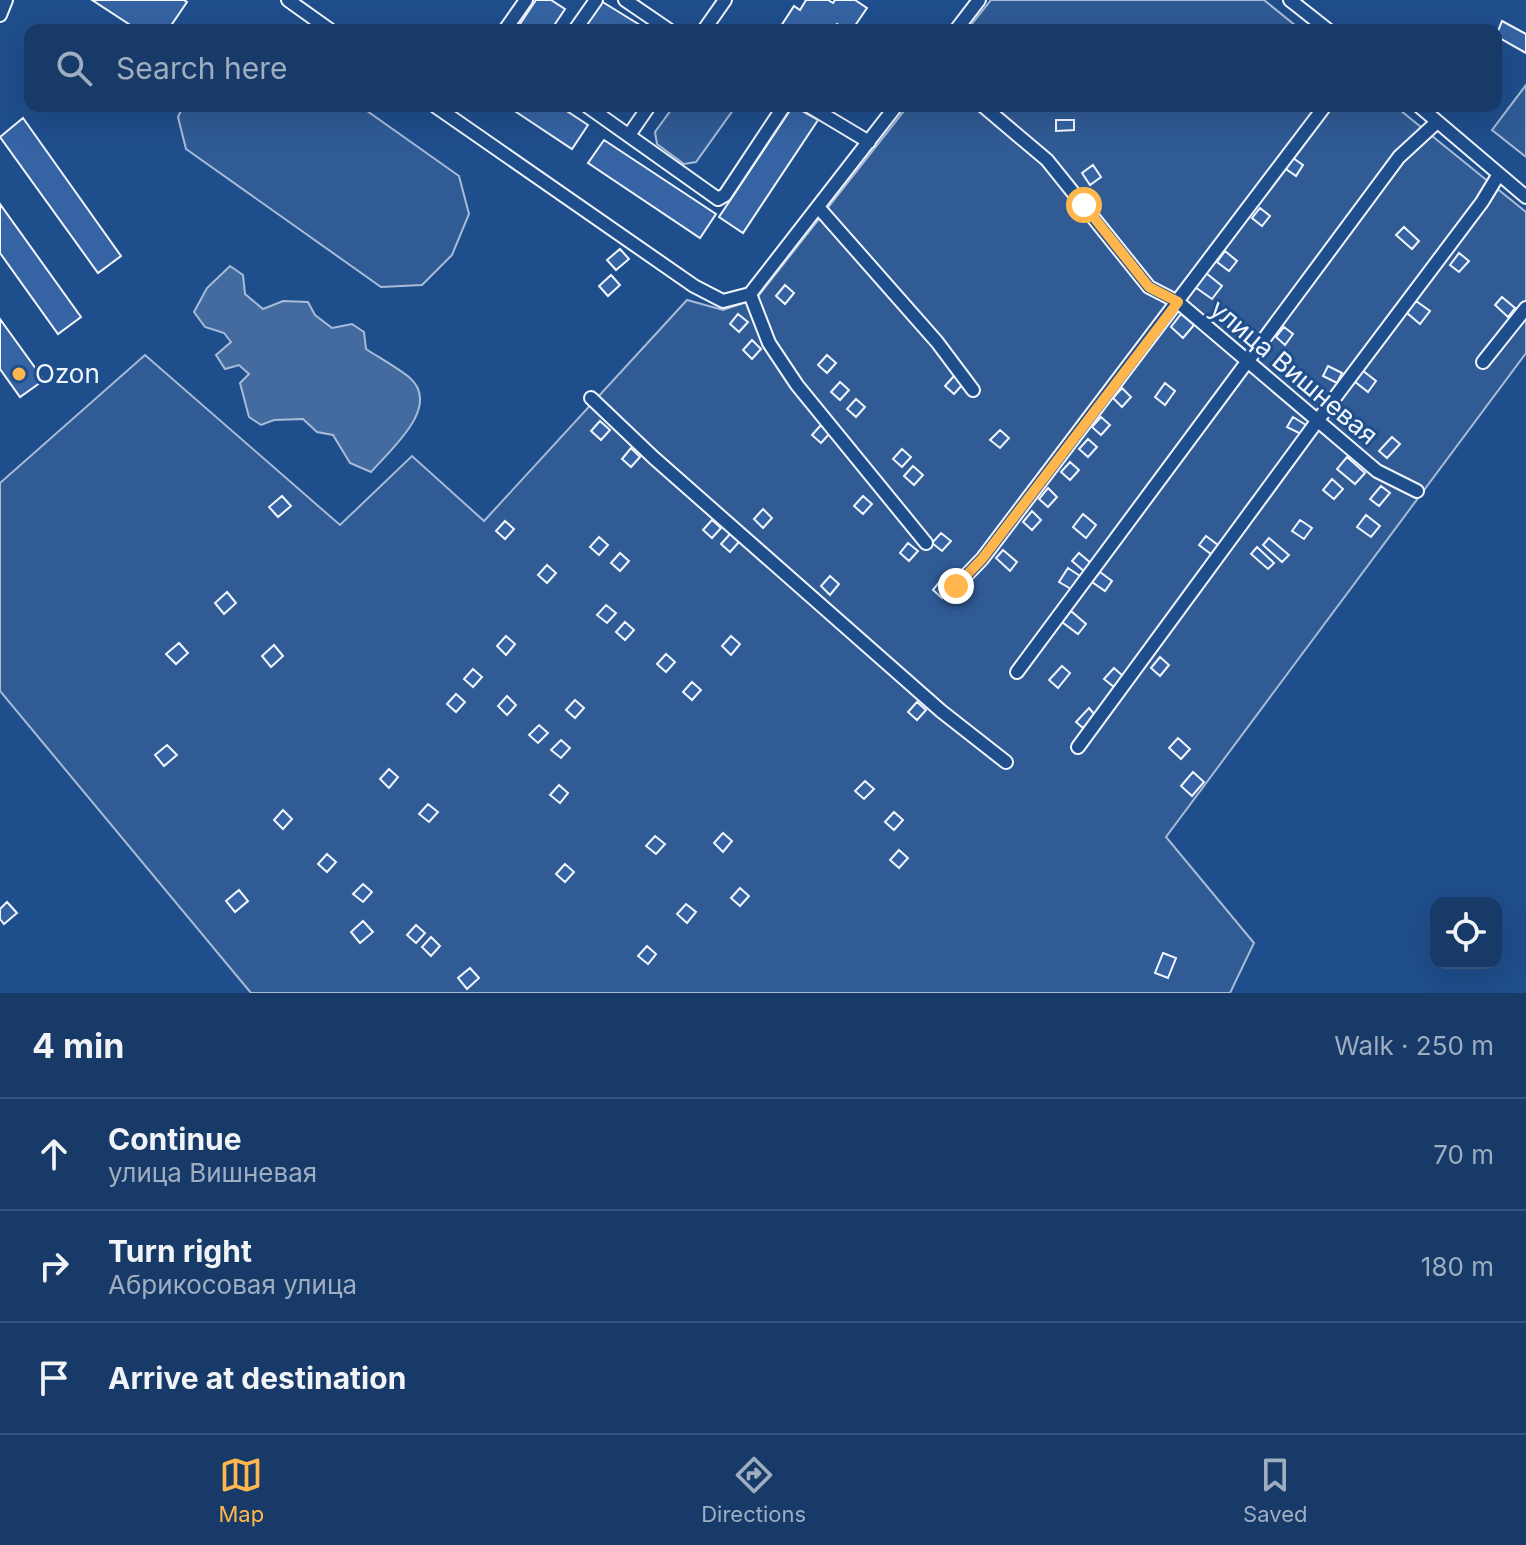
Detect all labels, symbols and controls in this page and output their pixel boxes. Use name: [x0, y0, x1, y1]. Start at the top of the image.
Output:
search box: [24, 24, 1502, 112]
icon: search: [52, 46, 96, 90]
text: Search here: [116, 50, 288, 86]
route start: [1066, 187, 1102, 223]
street label: улица Вишневая: [1204, 293, 1384, 451]
place label: Ozon: [35, 358, 100, 389]
marker: Ozon: [10, 365, 28, 383]
route end: [938, 568, 974, 604]
map controls: [1430, 897, 1502, 969]
button: locate: [1430, 897, 1502, 969]
text: 4 min: [32, 1025, 124, 1066]
text: Walk · 250 m: [1334, 1030, 1494, 1061]
text: Continue: [108, 1121, 242, 1157]
icon: ahead: [32, 1132, 76, 1176]
text: 70 m: [1433, 1139, 1494, 1170]
text: улица Вишневая: [108, 1157, 317, 1188]
text: Turn right: [108, 1233, 252, 1269]
icon: right: [32, 1244, 76, 1288]
text: 180 m: [1421, 1251, 1494, 1282]
text: Абрикосовая улица: [108, 1269, 357, 1300]
icon: arrive: [32, 1356, 76, 1400]
text: Arrive at destination: [108, 1360, 406, 1396]
tab: Map: [219, 1453, 264, 1527]
tab: Directions: [701, 1453, 806, 1527]
tab: Saved: [1243, 1453, 1307, 1527]

